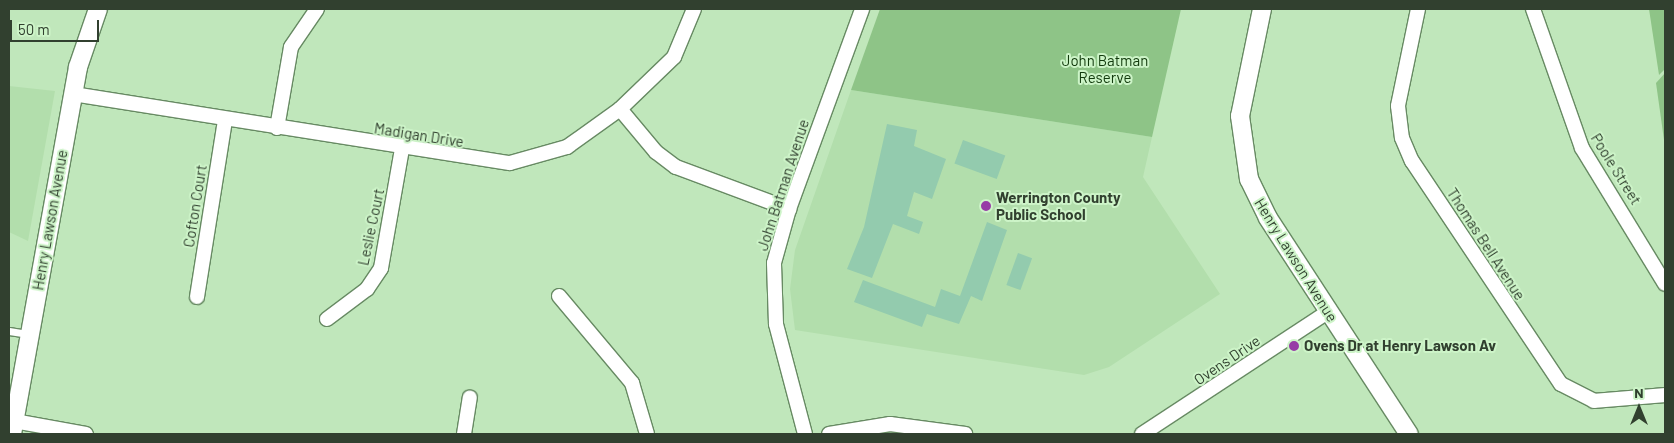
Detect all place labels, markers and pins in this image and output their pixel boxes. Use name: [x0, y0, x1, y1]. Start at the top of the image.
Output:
place label: Werrington County Public School: [996, 188, 1121, 223]
marker: Werrington County Public School: [980, 200, 992, 212]
place label: Ovens Dr at Henry Lawson Av: [1304, 337, 1496, 355]
marker: Ovens Dr at Henry Lawson Av: [1288, 340, 1300, 352]

